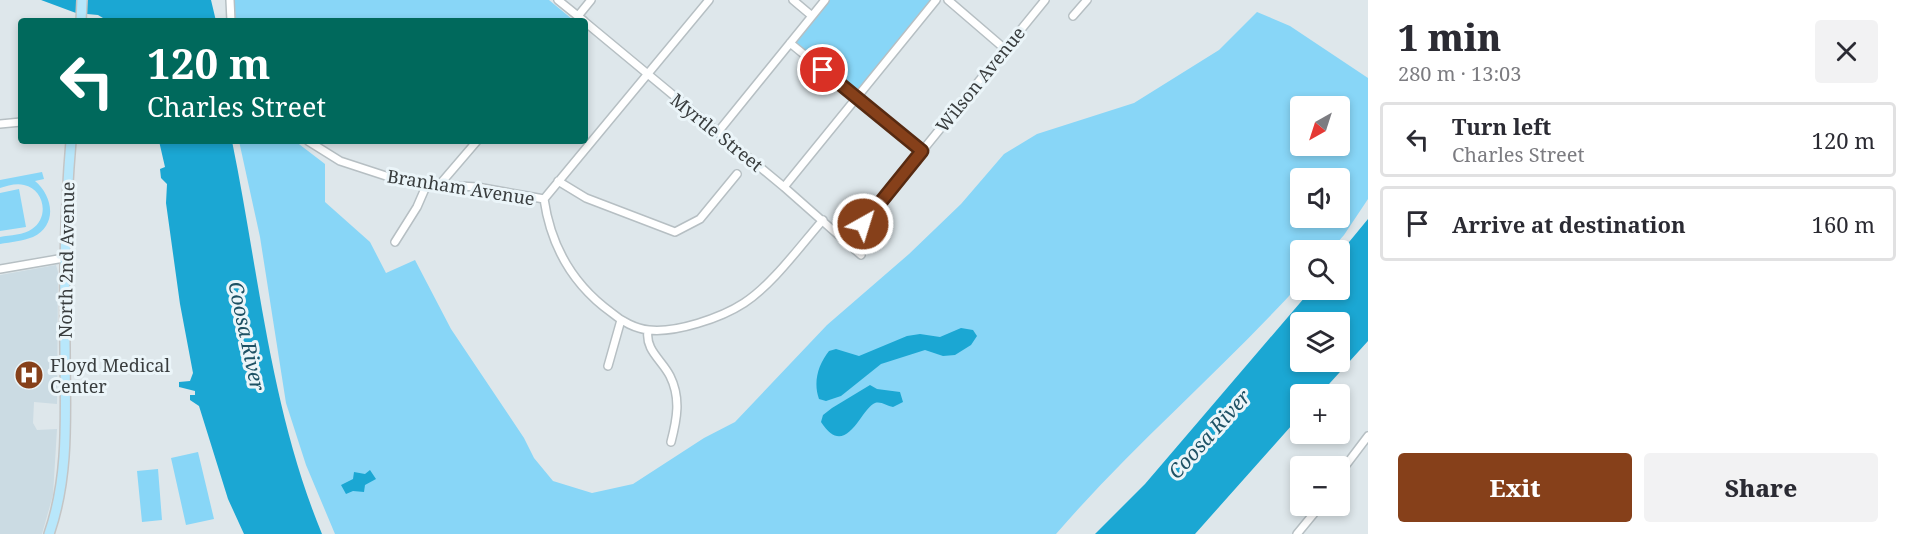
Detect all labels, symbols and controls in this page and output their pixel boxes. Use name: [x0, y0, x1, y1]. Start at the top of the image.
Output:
text: 1 min: [1398, 13, 1501, 62]
button: close: [1815, 20, 1878, 83]
street label: Wilson Avenue: [930, 21, 1030, 137]
text: 120 m: [147, 34, 271, 91]
icon: left: [48, 42, 126, 120]
pin: [797, 44, 848, 95]
icon: arrive: [806, 53, 839, 86]
text: 280 m · 13:03: [1398, 60, 1521, 87]
street label: Myrtle Street: [666, 87, 768, 177]
text: Charles Street: [147, 88, 326, 125]
north arrow: [1290, 96, 1350, 156]
map controls: [1290, 96, 1350, 516]
text: Turn left: [1452, 111, 1551, 141]
icon: left: [1401, 123, 1434, 156]
text: 120 m: [1812, 125, 1875, 155]
text: Charles Street: [1452, 141, 1585, 168]
street label: Branham Avenue: [385, 163, 537, 211]
button: sound: [1290, 168, 1350, 228]
street label: North 2nd Avenue: [53, 181, 79, 339]
position arrow: [831, 192, 895, 256]
icon: arrive: [1401, 207, 1434, 240]
text: Arrive at destination: [1452, 209, 1686, 239]
text: 160 m: [1812, 209, 1875, 239]
button: search: [1290, 240, 1350, 300]
water label: Coosa River: [222, 279, 272, 394]
button: layers: [1290, 312, 1350, 372]
place label: Floyd Medical Center: [50, 353, 170, 398]
hospital icon: Floyd Medical Center: [13, 359, 45, 391]
water label: Coosa River: [1162, 383, 1257, 484]
button: +: [1290, 384, 1350, 444]
button: Exit: [1398, 453, 1632, 522]
button: Share: [1644, 453, 1878, 522]
button: −: [1290, 456, 1350, 516]

